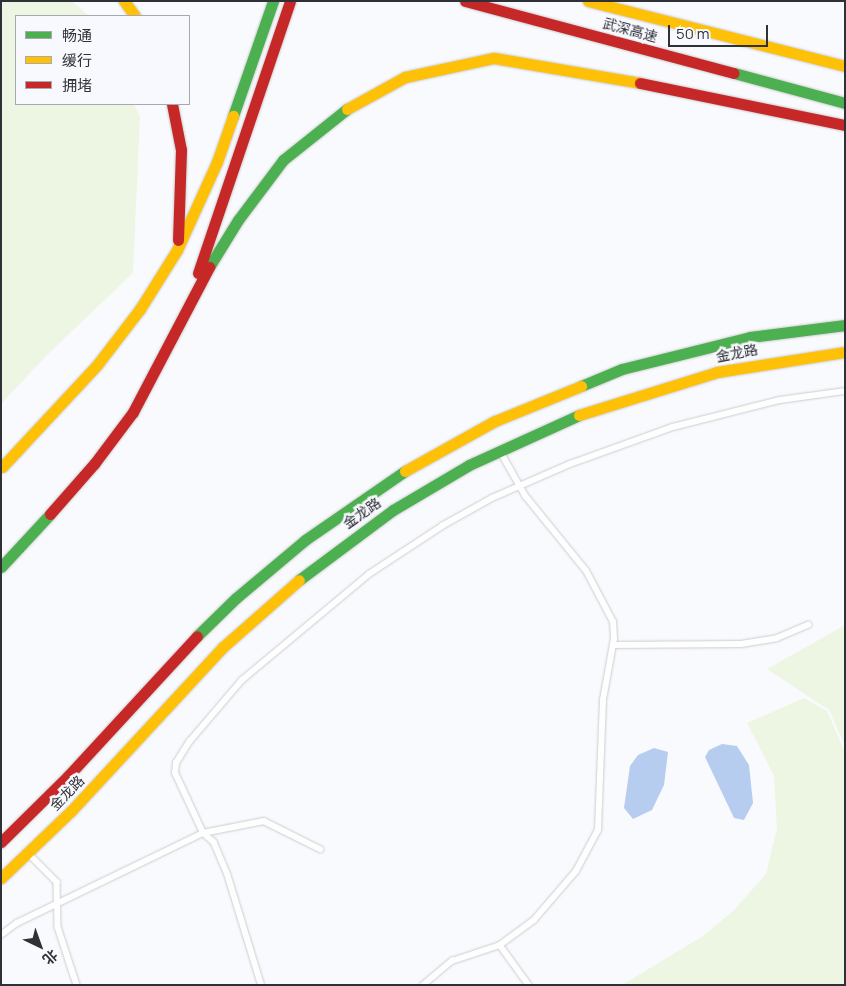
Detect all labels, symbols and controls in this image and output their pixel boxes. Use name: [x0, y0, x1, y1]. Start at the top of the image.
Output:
legend: [15, 15, 190, 105]
street label: 武深高速: [601, 15, 659, 45]
scale bar: [671, 15, 771, 47]
text: 50 m: [676, 23, 710, 44]
text: 畅通: [62, 25, 92, 46]
text: 缓行: [62, 50, 92, 71]
text: 拥堵: [62, 75, 92, 96]
street label: 金龙路: [715, 341, 759, 365]
street label: 金龙路: [340, 494, 384, 532]
street label: 金龙路: [46, 772, 88, 814]
north arrow: [15, 921, 65, 971]
text: 北: [39, 946, 62, 969]

